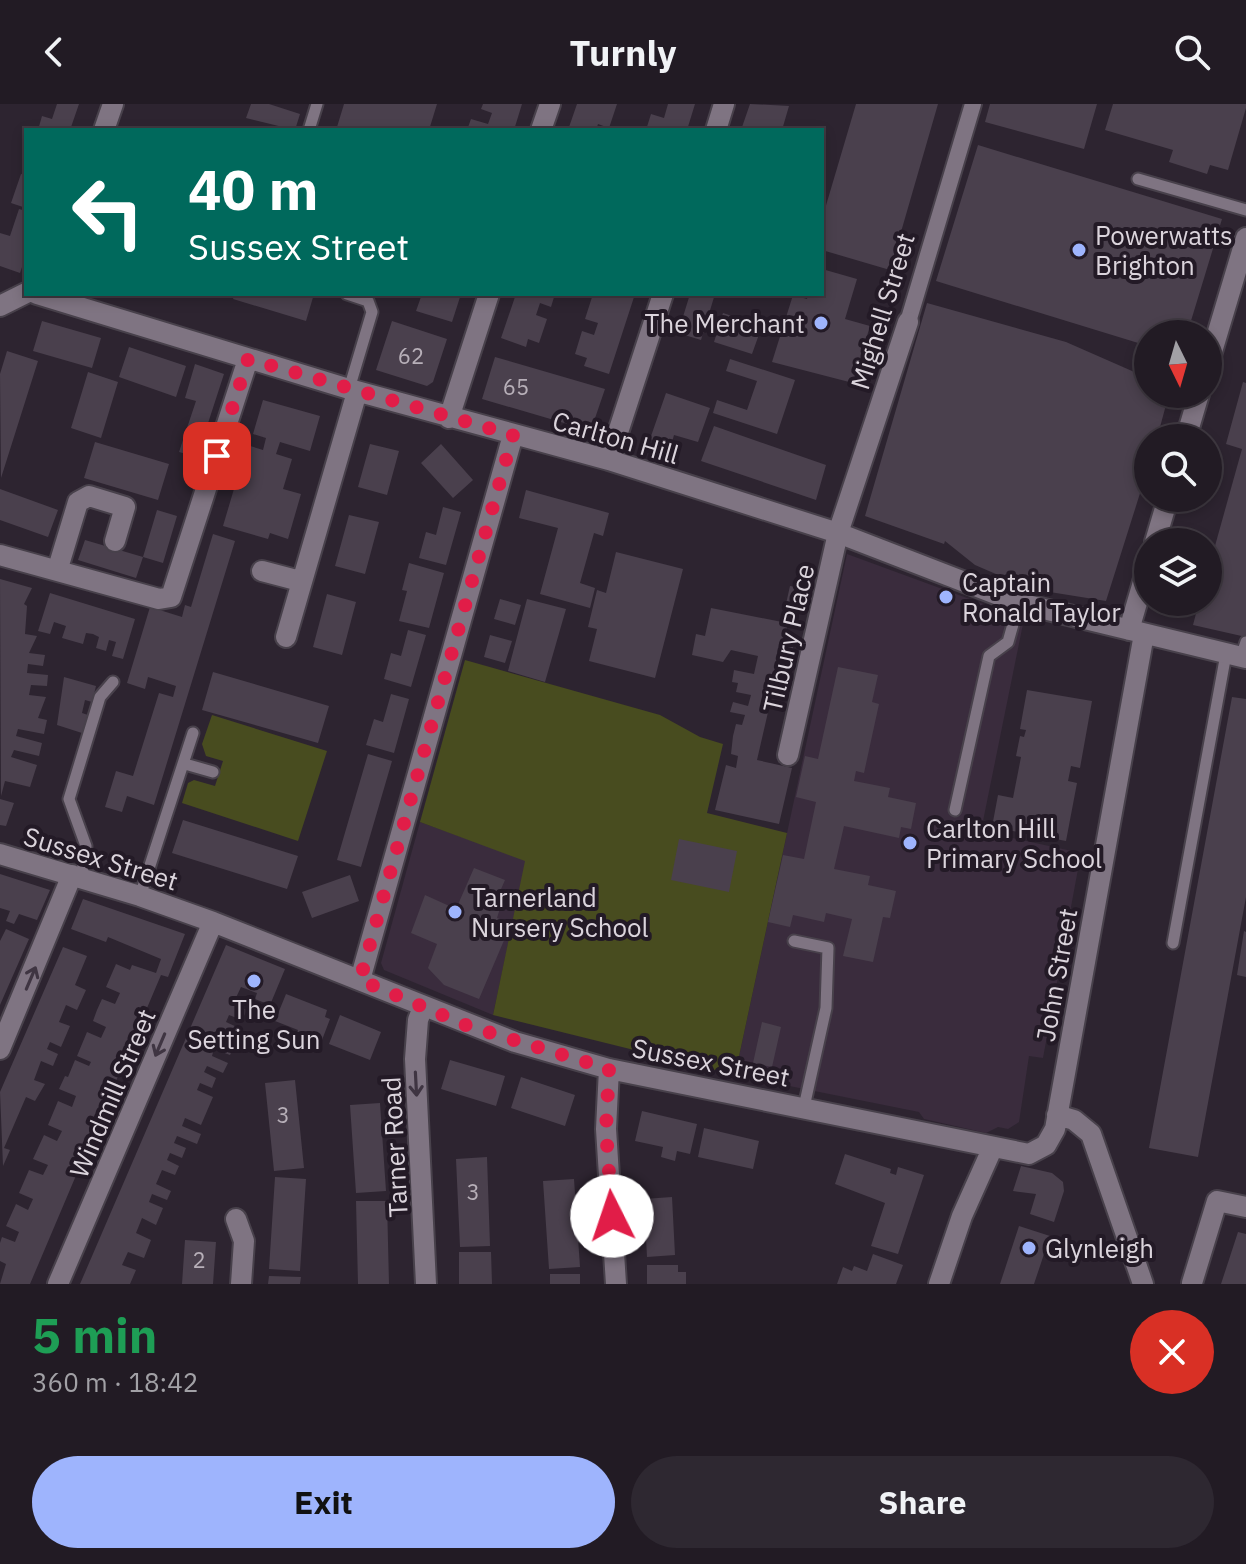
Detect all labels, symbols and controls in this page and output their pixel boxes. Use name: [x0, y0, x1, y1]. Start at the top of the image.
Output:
text: Turnly: [570, 29, 676, 76]
icon: back: [32, 30, 76, 74]
icon: search: [1170, 30, 1214, 74]
text: 40 m: [188, 153, 318, 225]
icon: left: [56, 160, 160, 264]
place label: Powerwatts Brighton: [1095, 218, 1233, 282]
text: Sussex Street: [188, 223, 409, 270]
street label: Mighell Street: [842, 229, 922, 393]
marker: Powerwatts Brighton: [1070, 241, 1088, 259]
place label: The Merchant: [645, 306, 805, 340]
marker: The Merchant: [812, 314, 830, 332]
north arrow: [1134, 320, 1222, 408]
map controls: [1134, 320, 1222, 616]
house number: 62: [398, 341, 424, 370]
house number: 65: [503, 372, 529, 401]
street label: Carlton Hill: [549, 403, 683, 471]
pin: [183, 422, 251, 490]
button: search: [1134, 424, 1222, 512]
icon: arrive: [195, 434, 239, 478]
button: layers: [1134, 528, 1222, 616]
street label: Tilbury Place: [754, 561, 822, 715]
place label: Captain Ronald Taylor: [962, 565, 1121, 629]
marker: Captain Ronald Taylor: [937, 588, 955, 606]
place label: Carlton Hill Primary School: [926, 811, 1102, 875]
street label: Sussex Street: [20, 818, 182, 898]
marker: Carlton Hill Primary School: [901, 834, 919, 852]
place label: Tarnerland Nursery School: [471, 880, 649, 944]
marker: Tarnerland Nursery School: [446, 903, 464, 921]
street label: John Street: [1028, 906, 1084, 1044]
one-way arrow: [24, 966, 39, 990]
marker: The Setting Sun: [245, 972, 263, 990]
place label: The Setting Sun: [187, 992, 321, 1056]
street label: Windmill Street: [61, 1003, 163, 1183]
street label: Sussex Street: [629, 1030, 793, 1094]
one-way arrow: [152, 1032, 167, 1057]
one-way arrow: [409, 1070, 424, 1097]
street label: Tarner Road: [373, 1076, 415, 1218]
house number: 3: [276, 1100, 290, 1129]
position arrow: [570, 1174, 654, 1258]
house number: 3: [466, 1177, 480, 1206]
place label: Glynleigh: [1045, 1231, 1154, 1265]
marker: Glynleigh: [1020, 1239, 1038, 1257]
house number: 2: [192, 1245, 206, 1274]
text: 5 min: [32, 1304, 157, 1366]
button: close: [1130, 1310, 1214, 1394]
text: 360 m · 18:42: [32, 1365, 198, 1399]
button: Exit: [32, 1456, 615, 1548]
button: Share: [631, 1456, 1214, 1548]

